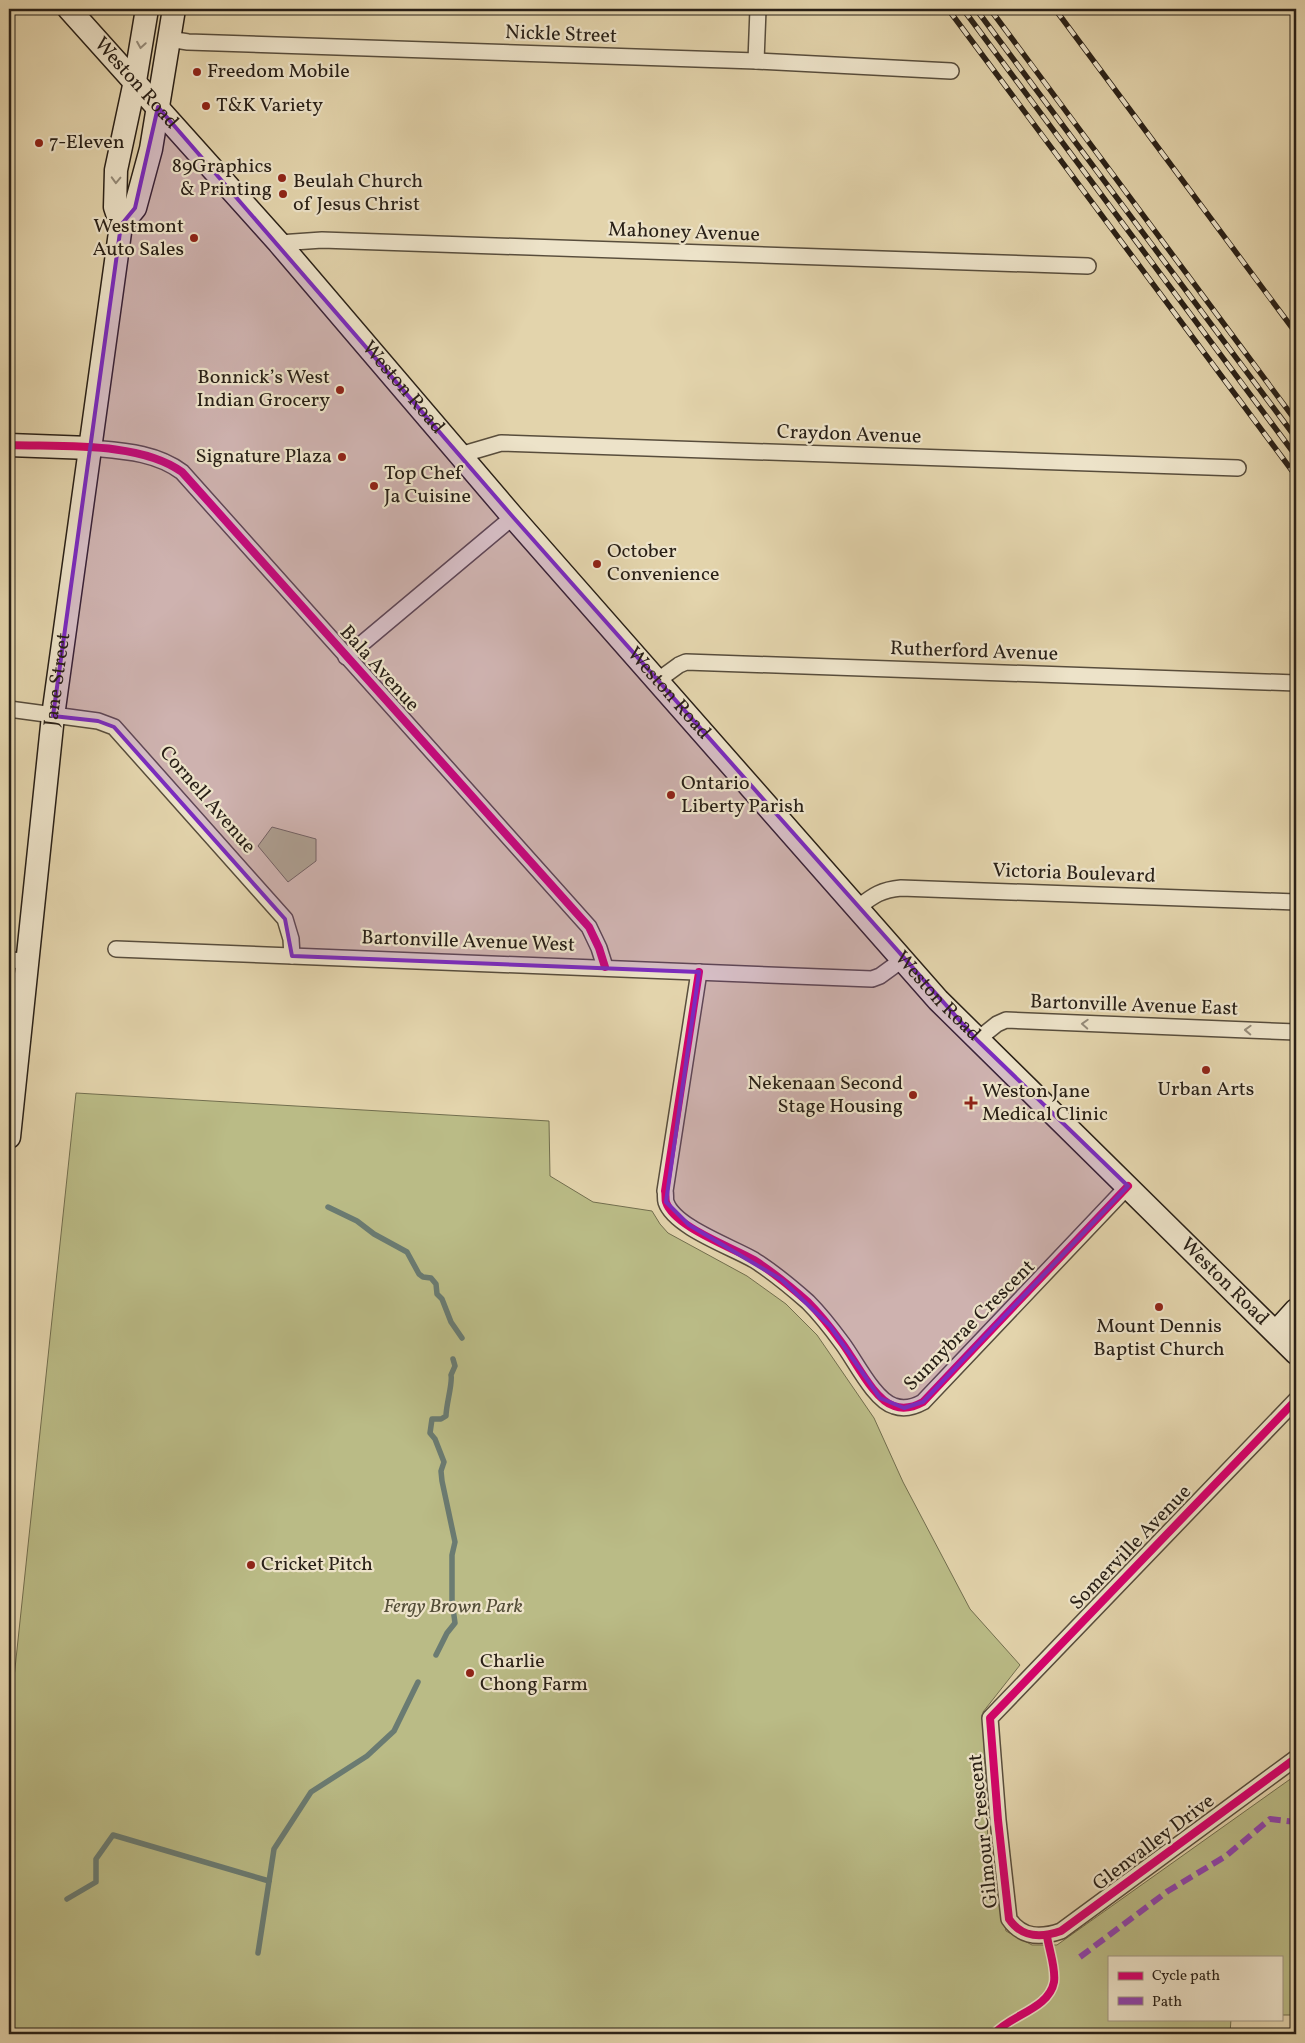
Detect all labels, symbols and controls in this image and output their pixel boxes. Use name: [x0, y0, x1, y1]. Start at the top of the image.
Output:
street label: Nickle Street: [504, 19, 618, 51]
street label: Weston Road: [87, 31, 185, 136]
one-way arrow: [137, 41, 147, 49]
place label: Freedom Mobile: [207, 58, 350, 86]
marker: Freedom Mobile: [191, 66, 203, 78]
place label: T&K Variety: [216, 92, 323, 120]
marker: T&K Variety: [200, 100, 212, 112]
place label: 7-Eleven: [49, 129, 125, 157]
marker: 7-Eleven: [33, 137, 45, 149]
place label: 89Graphics & Printing: [172, 153, 272, 204]
place label: Beulah Church of Jesus Christ: [293, 168, 423, 219]
marker: 89Graphics & Printing: [276, 172, 288, 184]
one-way arrow: [110, 176, 121, 184]
marker: Beulah Church of Jesus Christ: [277, 188, 289, 200]
place label: Westmont Auto Sales: [93, 213, 184, 264]
street label: Mahoney Avenue: [608, 216, 760, 250]
marker: Westmont Auto Sales: [188, 232, 200, 244]
street label: Weston Road: [355, 335, 451, 441]
place label: Bonnick’s West Indian Grocery: [197, 364, 330, 415]
marker: Bonnick’s West Indian Grocery: [334, 384, 346, 396]
street label: Craydon Avenue: [776, 418, 922, 452]
place label: Signature Plaza: [195, 443, 332, 471]
marker: Signature Plaza: [336, 451, 348, 463]
place label: Top Chef Ja Cuisine: [384, 460, 471, 511]
marker: Top Chef Ja Cuisine: [368, 480, 380, 492]
place label: October Convenience: [607, 538, 719, 589]
marker: October Convenience: [591, 558, 603, 570]
street label: Bala Avenue: [333, 620, 425, 718]
street label: Jane Street: [38, 631, 78, 728]
street label: Rutherford Avenue: [889, 635, 1059, 669]
street label: Weston Road: [620, 641, 717, 746]
street label: Cornell Avenue: [152, 740, 262, 860]
place label: Ontario Liberty Parish: [681, 770, 805, 821]
marker: Ontario Liberty Parish: [665, 789, 677, 801]
street label: Victoria Boulevard: [992, 857, 1156, 891]
street label: Bartonville Avenue West: [361, 924, 575, 960]
street label: Weston Road: [887, 945, 987, 1048]
street label: Bartonville Avenue East: [1029, 988, 1239, 1024]
one-way arrow: [1081, 1019, 1088, 1029]
one-way arrow: [1243, 1025, 1251, 1036]
marker: Urban Arts: [1200, 1064, 1212, 1076]
place label: Nekenaan Second Stage Housing: [747, 1070, 903, 1121]
place label: Urban Arts: [1158, 1076, 1254, 1104]
place label: Weston Jane Medical Clinic: [982, 1078, 1108, 1129]
marker: Nekenaan Second Stage Housing: [907, 1089, 919, 1101]
marker: Weston Jane Medical Clinic: [964, 1096, 978, 1110]
street label: Weston Road: [1173, 1232, 1275, 1333]
street label: Sunnybrae Crescent: [898, 1254, 1042, 1398]
marker: Mount Dennis Baptist Church: [1153, 1301, 1165, 1313]
place label: Mount Dennis Baptist Church: [1093, 1313, 1225, 1364]
street label: Somerville Avenue: [1064, 1479, 1198, 1617]
place label: Cricket Pitch: [261, 1551, 373, 1579]
marker: Cricket Pitch: [245, 1559, 257, 1571]
park label: Fergy Brown Park: [383, 1593, 523, 1621]
place label: Charlie Chong Farm: [480, 1648, 588, 1699]
marker: Charlie Chong Farm: [464, 1667, 476, 1679]
street label: Gilmour Crescent: [962, 1752, 1006, 1910]
street label: Glenvalley Drive: [1087, 1788, 1221, 1898]
legend: [1108, 1956, 1282, 2020]
text: Cycle path: [1152, 1966, 1220, 1987]
text: Path: [1152, 1992, 1182, 2013]

